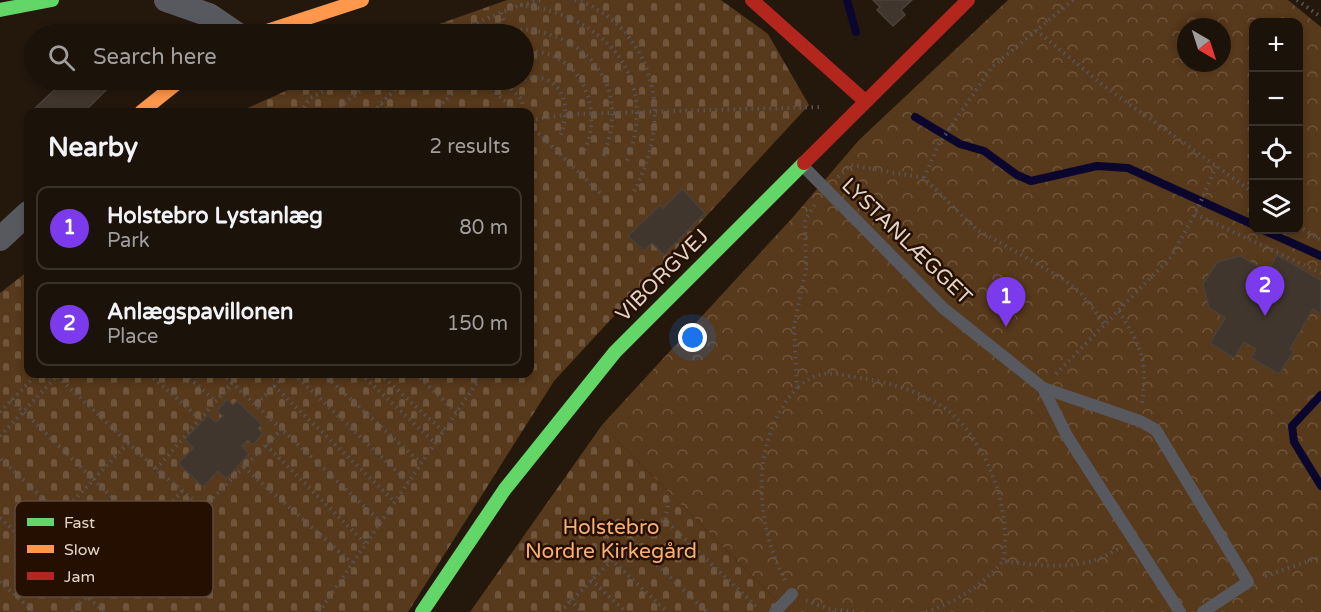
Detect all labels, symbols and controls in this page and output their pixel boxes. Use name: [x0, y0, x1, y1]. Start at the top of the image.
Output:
north arrow: [1177, 18, 1231, 72]
map controls: [1249, 18, 1303, 234]
button: +: [1249, 18, 1303, 72]
search box: [24, 24, 534, 90]
icon: search: [45, 41, 78, 74]
text: Search here: [93, 44, 217, 70]
button: −: [1249, 72, 1303, 126]
button: locate: [1249, 126, 1303, 180]
text: Nearby: [48, 132, 138, 163]
text: 2 results: [430, 135, 510, 159]
street label: LYSTANLÆGGET: [836, 173, 977, 310]
button: layers: [1249, 180, 1303, 234]
text: Holstebro Lystanlæg: [107, 203, 323, 229]
text: 1: [63, 216, 76, 240]
text: 80 m: [459, 216, 508, 240]
street label: VIBORGVEJ: [611, 224, 714, 327]
text: Park: [107, 229, 150, 253]
pin: 2: [1246, 266, 1284, 316]
pin: 1: [986, 278, 1026, 327]
text: Anlægspavillonen: [107, 299, 293, 325]
text: 2: [63, 312, 76, 336]
text: 150 m: [447, 312, 508, 336]
your location: [678, 323, 707, 352]
text: Place: [107, 325, 158, 349]
legend: [15, 501, 213, 597]
text: Fast: [64, 513, 95, 533]
park label: Holstebro Nordre Kirkegård: [525, 515, 697, 564]
text: Slow: [64, 540, 100, 560]
text: Jam: [64, 567, 95, 587]

